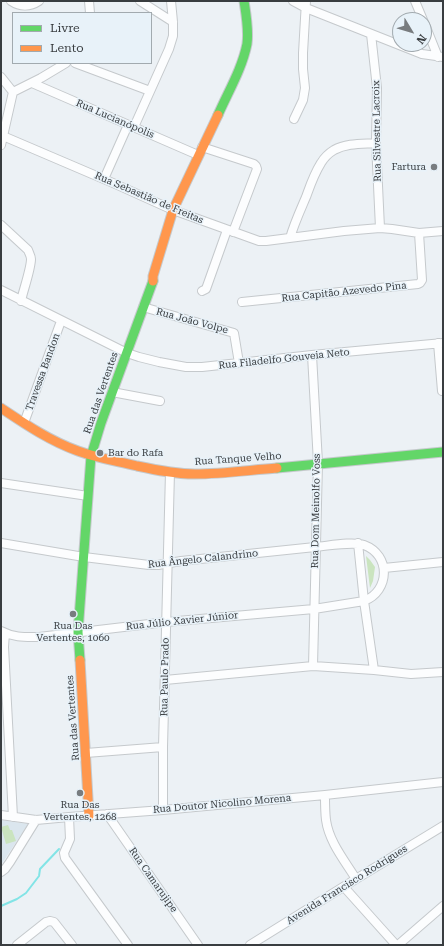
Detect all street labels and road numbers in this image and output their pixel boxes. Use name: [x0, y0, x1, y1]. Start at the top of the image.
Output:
street label: Rua Silvestre Lacroix: [370, 80, 384, 182]
street label: Rua Lucianópolis: [74, 97, 156, 141]
street label: Rua Sebastião de Freitas: [93, 170, 205, 226]
street label: Rua Capitão Azevedo Pina: [281, 279, 407, 305]
street label: Rua João Volpe: [155, 306, 229, 336]
street label: Travessa Bandon: [23, 332, 63, 412]
street label: Rua Filadelfo Gouveia Neto: [218, 346, 350, 372]
street label: Rua das Vertentes: [81, 351, 121, 435]
street label: Rua Tanque Velho: [194, 450, 282, 468]
street label: Rua Dom Meinolfo Voss: [309, 453, 323, 569]
street label: Rua Ângelo Calandrino: [147, 547, 259, 571]
street label: Rua Júlio Xavier Júnior: [125, 609, 239, 633]
street label: Rua Paulo Prado: [158, 637, 172, 717]
street label: Rua das Vertentes: [64, 675, 82, 761]
street label: Rua Doutor Nicolino Morena: [152, 792, 292, 816]
street label: Avenida Francisco Rodrigues: [284, 843, 410, 927]
street label: Rua Camarujipe: [126, 845, 180, 915]

